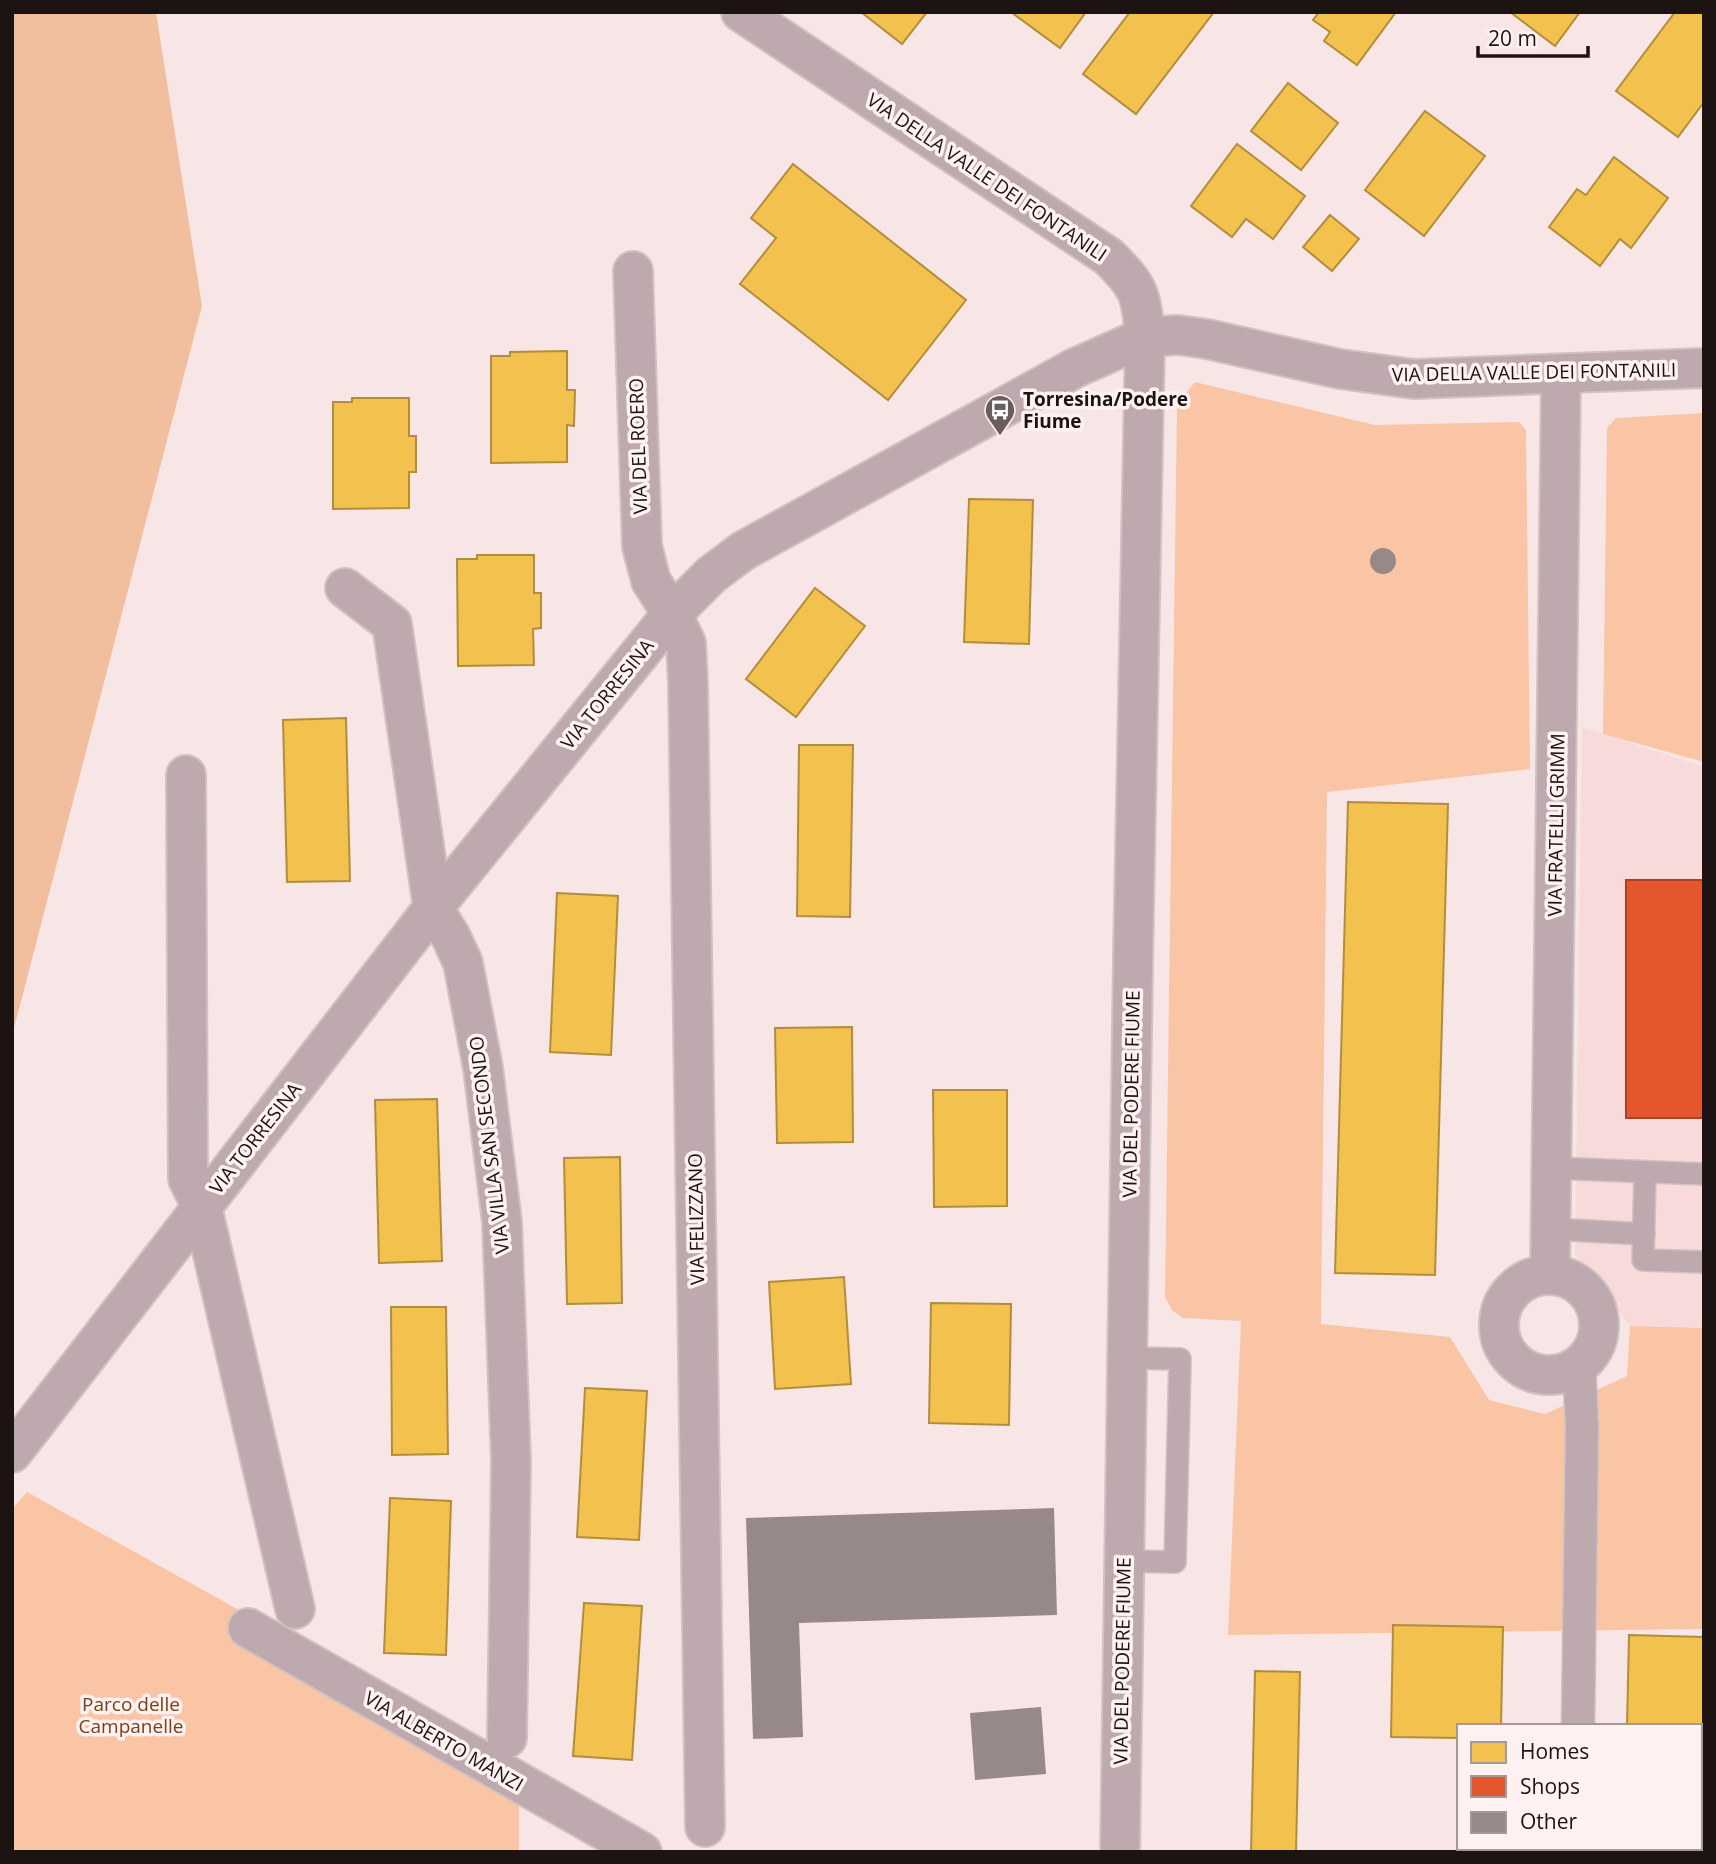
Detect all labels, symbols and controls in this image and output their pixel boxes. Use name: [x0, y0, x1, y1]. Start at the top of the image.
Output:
scale bar: [1478, 14, 1588, 58]
text: 20 m: [1488, 24, 1537, 52]
street label: VIA DELLA VALLE DEI FONTANILI: [862, 87, 1112, 267]
street label: VIA DELLA VALLE DEI FONTANILI: [1392, 357, 1676, 387]
street label: VIA DEL ROERO: [623, 377, 653, 515]
place label: Torresina/Podere Fiume: [1023, 386, 1188, 434]
bus stop icon: Torresina/Podere Fiume: [983, 393, 1017, 437]
street label: VIA TORRESINA: [554, 633, 660, 755]
street label: VIA FRATELLI GRIMM: [1541, 733, 1571, 917]
street label: VIA DEL PODERE FIUME: [1116, 990, 1146, 1198]
street label: VIA VILLA SAN SECONDO: [463, 1035, 515, 1255]
street label: VIA TORRESINA: [203, 1077, 307, 1199]
street label: VIA FELIZZANO: [682, 1153, 710, 1285]
street label: VIA DEL PODERE FIUME: [1107, 1557, 1137, 1765]
street label: VIA ALBERTO MANZI: [360, 1685, 528, 1797]
park label: Parco delle Campanelle: [79, 1691, 183, 1739]
legend: [1457, 1724, 1702, 1850]
text: Homes: [1520, 1737, 1589, 1765]
text: Shops: [1520, 1772, 1580, 1800]
text: Other: [1520, 1807, 1577, 1835]

